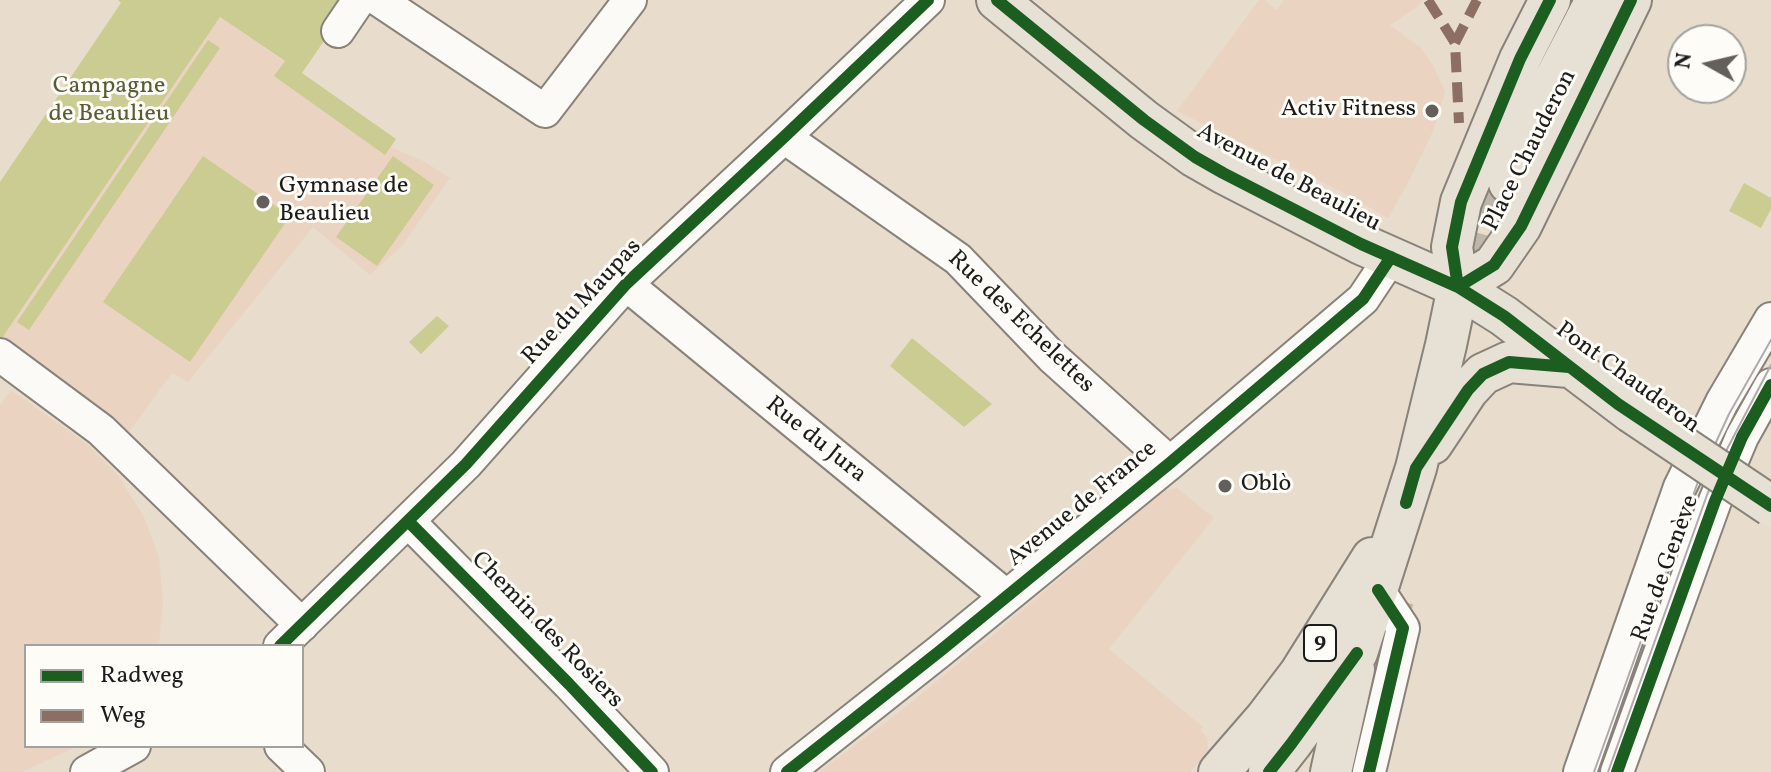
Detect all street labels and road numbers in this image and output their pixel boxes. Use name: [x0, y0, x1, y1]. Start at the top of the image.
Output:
street label: Place Chauderon: [1478, 65, 1584, 237]
street label: Avenue de Beaulieu: [1191, 118, 1385, 240]
street label: Rue du Maupas: [517, 234, 649, 372]
street label: Rue des Echelettes: [941, 246, 1099, 400]
street label: Pont Chauderon: [1549, 317, 1705, 441]
street label: Rue du Jura: [759, 392, 871, 490]
street label: Avenue de France: [1002, 436, 1164, 574]
street label: Rue de Genève: [1627, 492, 1707, 646]
street label: Chemin des Rosiers: [464, 547, 628, 715]
road number: 9: [1304, 625, 1336, 661]

